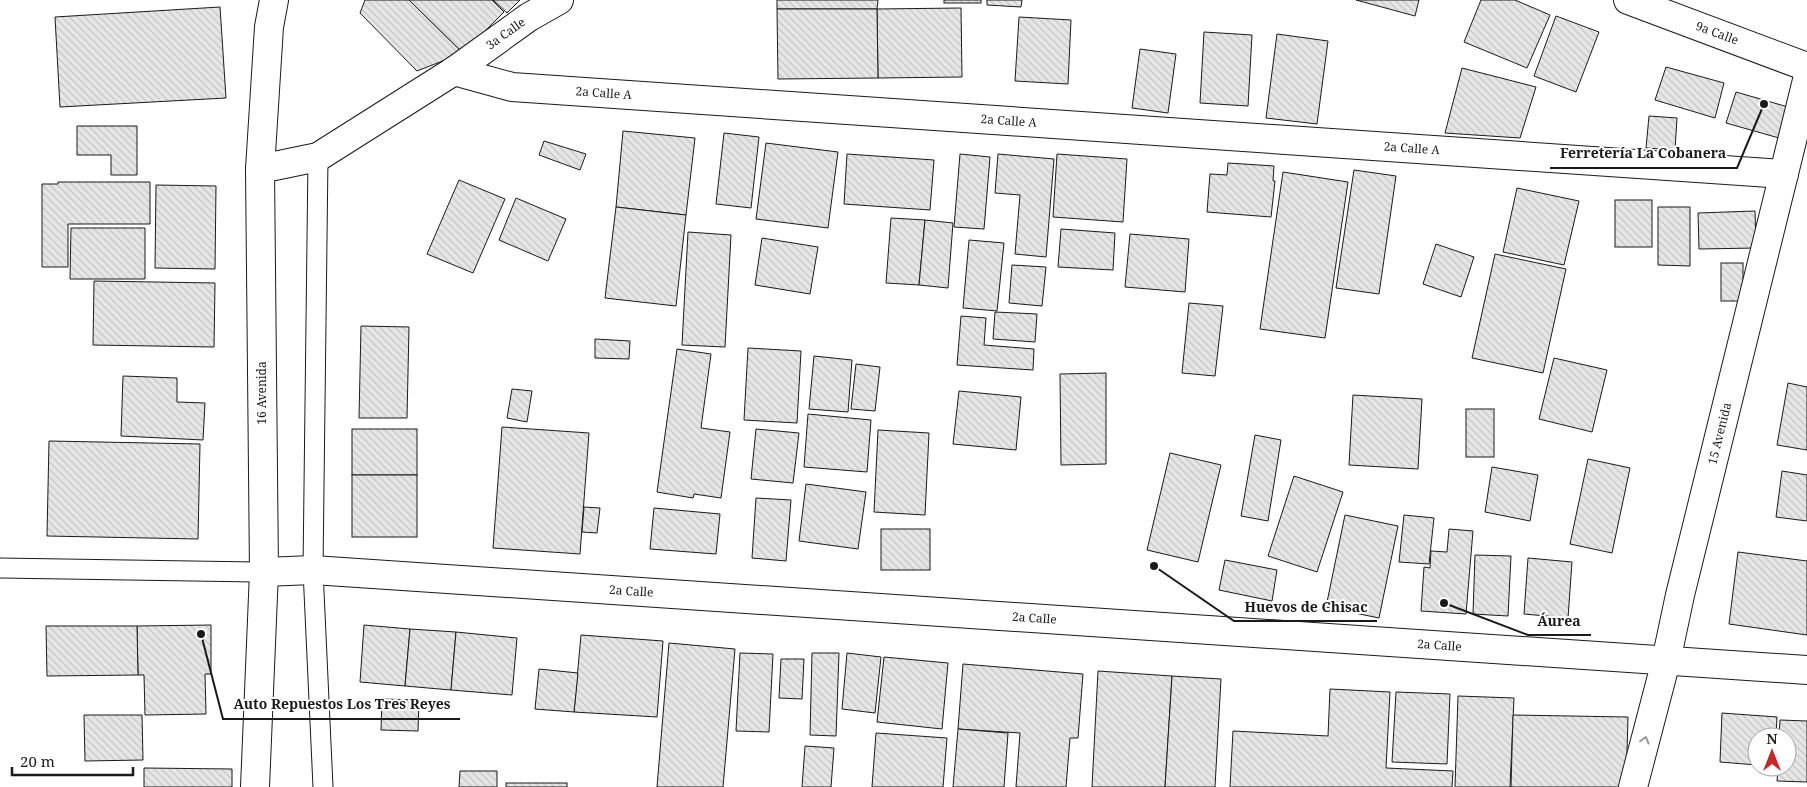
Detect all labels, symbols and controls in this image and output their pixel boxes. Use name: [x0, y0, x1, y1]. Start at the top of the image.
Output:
street label: 3a Calle: [482, 13, 529, 53]
street label: 9a Calle: [1693, 17, 1741, 49]
street label: 2a Calle A: [575, 82, 633, 103]
street label: 2a Calle A: [980, 110, 1038, 131]
street label: 2a Calle A: [1383, 138, 1441, 158]
callout: Ferretería La Cobanera: [1550, 139, 1737, 168]
text: Ferretería La Cobanera: [1560, 143, 1726, 162]
street label: 16 Avenida: [253, 361, 270, 425]
street label: 15 Avenida: [1703, 400, 1735, 466]
street label: 2a Calle: [608, 581, 654, 601]
callout: Huevos de Chisac: [1234, 592, 1377, 621]
text: Huevos de Chisac: [1244, 597, 1368, 616]
callout: Áurea: [1528, 606, 1591, 635]
street label: 2a Calle: [1012, 608, 1057, 628]
text: Áurea: [1537, 611, 1581, 630]
street label: 2a Calle: [1417, 635, 1462, 655]
callout: Auto Repuestos Los Tres Reyes: [223, 690, 460, 719]
text: Auto Repuestos Los Tres Reyes: [233, 694, 451, 713]
north arrow: [1747, 727, 1797, 777]
text: N: [1766, 729, 1778, 748]
one-way arrow: [1639, 735, 1650, 744]
scale bar: [12, 744, 134, 776]
text: 20 m: [20, 751, 55, 771]

